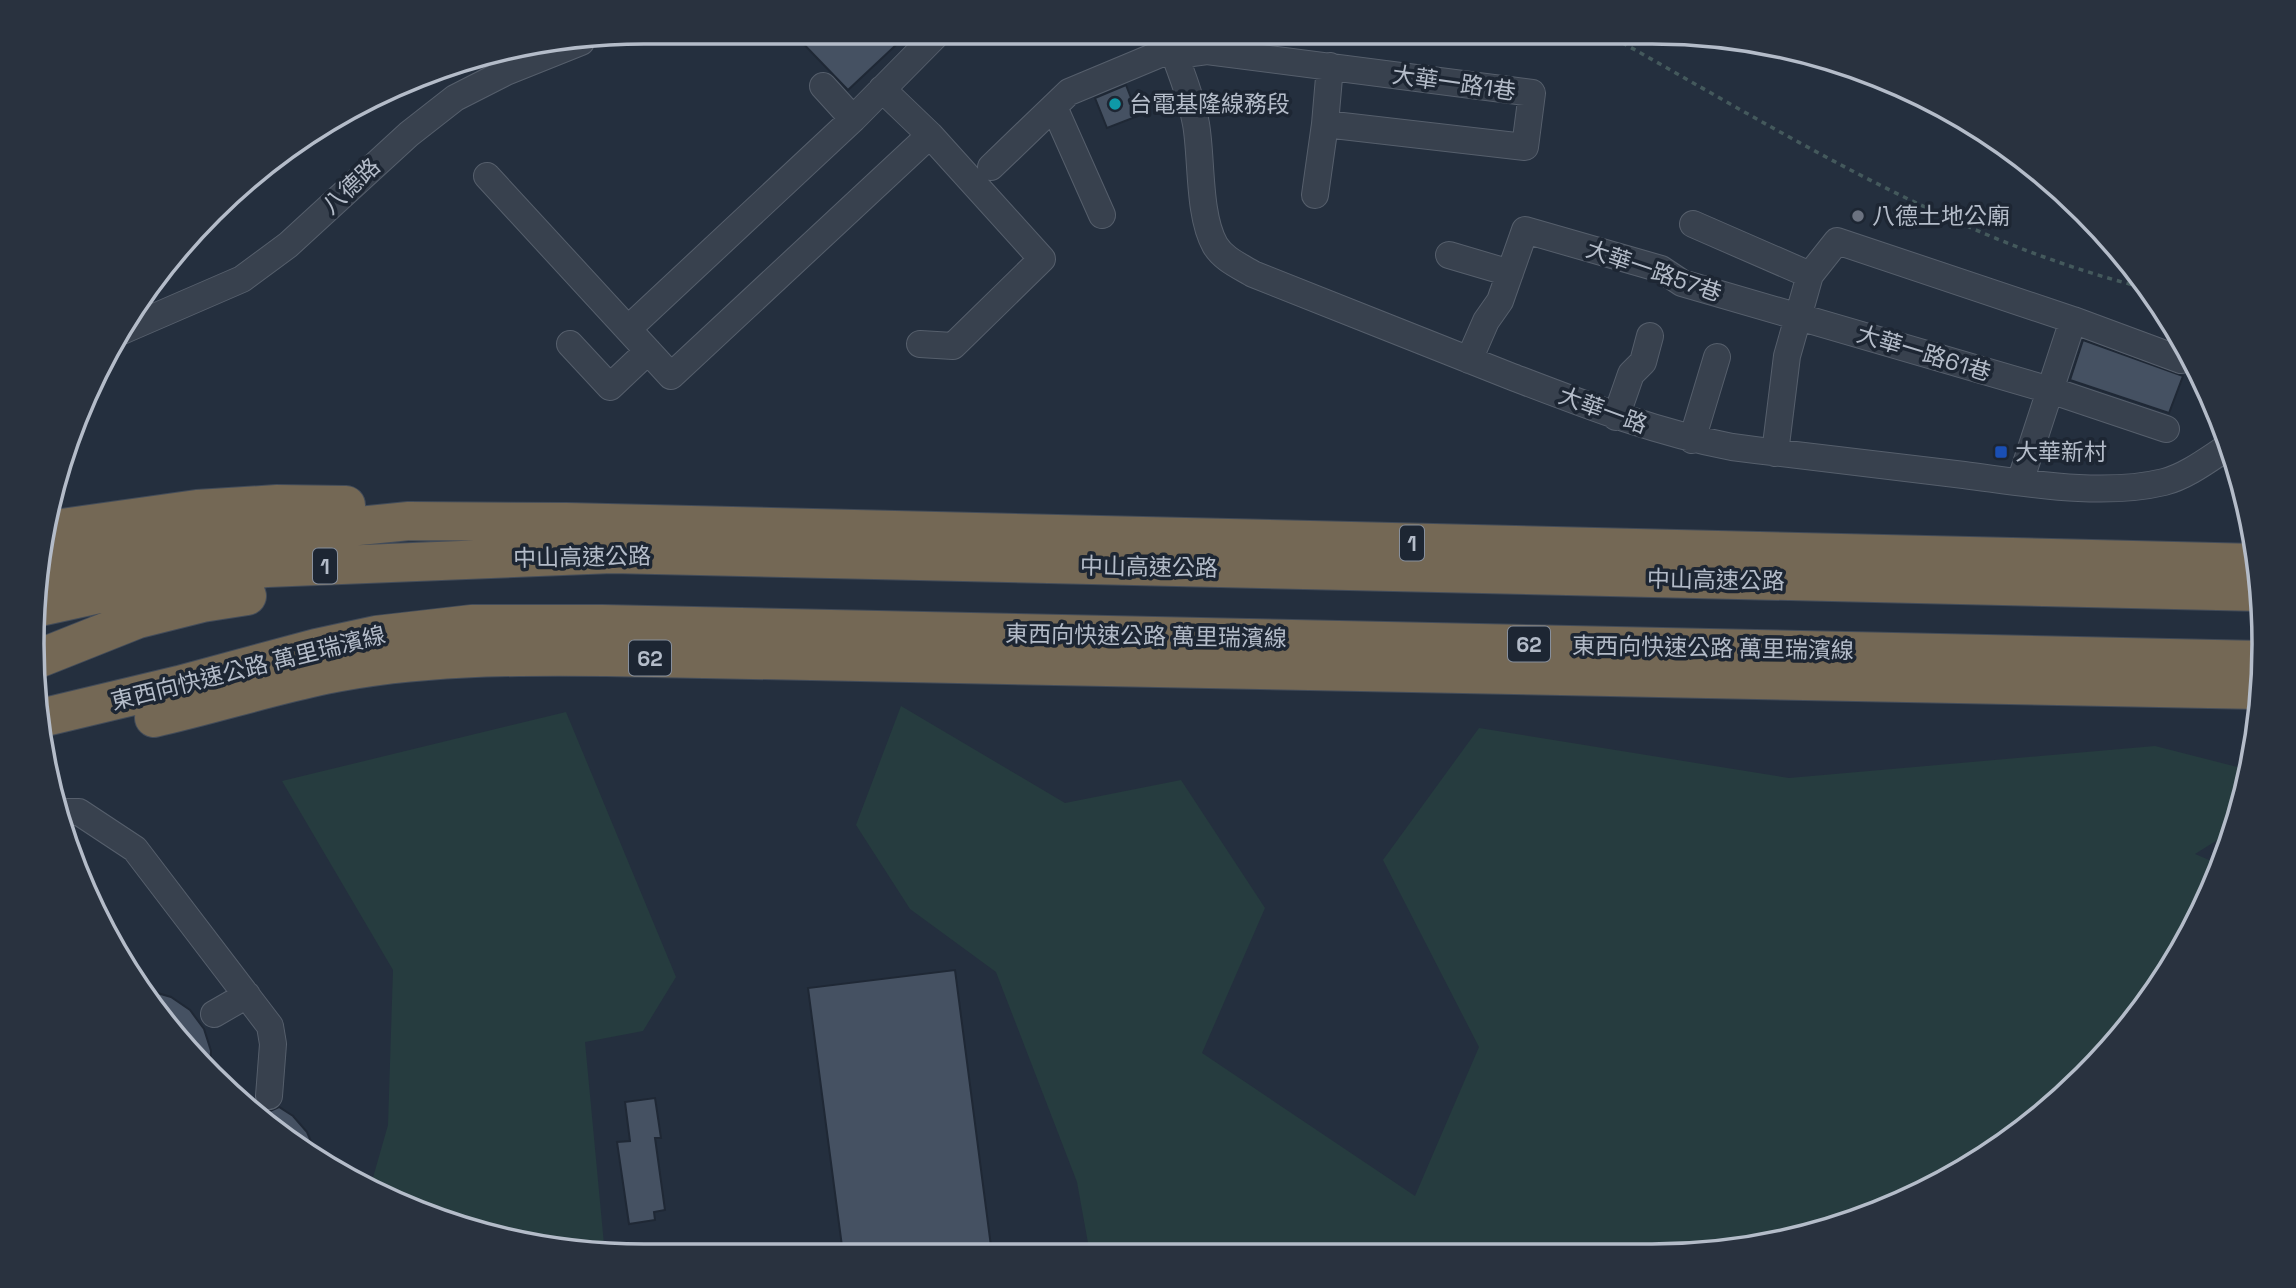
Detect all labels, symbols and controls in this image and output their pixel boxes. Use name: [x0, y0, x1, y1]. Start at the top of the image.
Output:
street label: 大華一路1巷: [1390, 59, 1518, 107]
place label: 台電基隆線務段: [1129, 89, 1290, 119]
marker: 台電基隆線務段: [1107, 96, 1123, 112]
street label: 八德路: [316, 152, 386, 220]
place label: 八德土地公廟: [1872, 201, 2010, 231]
marker: 八德土地公廟: [1850, 208, 1866, 224]
street label: 大華一路57巷: [1582, 234, 1726, 308]
street label: 大華一路61巷: [1853, 318, 1995, 388]
street label: 大華一路: [1555, 380, 1651, 440]
place label: 大華新村: [2015, 437, 2107, 467]
marker: 大華新村: [1993, 444, 2009, 460]
road number: 1: [1400, 526, 1424, 560]
street label: 中山高速公路: [513, 541, 651, 573]
road number: 1: [313, 548, 337, 584]
street label: 中山高速公路: [1080, 551, 1218, 583]
street label: 中山高速公路: [1647, 564, 1785, 596]
street label: 東西向快速公路 萬里瑞濱線: [108, 619, 388, 717]
street label: 東西向快速公路 萬里瑞濱線: [1005, 619, 1287, 653]
road number: 62: [1508, 626, 1550, 662]
street label: 東西向快速公路 萬里瑞濱線: [1572, 631, 1854, 665]
road number: 62: [629, 640, 671, 676]

